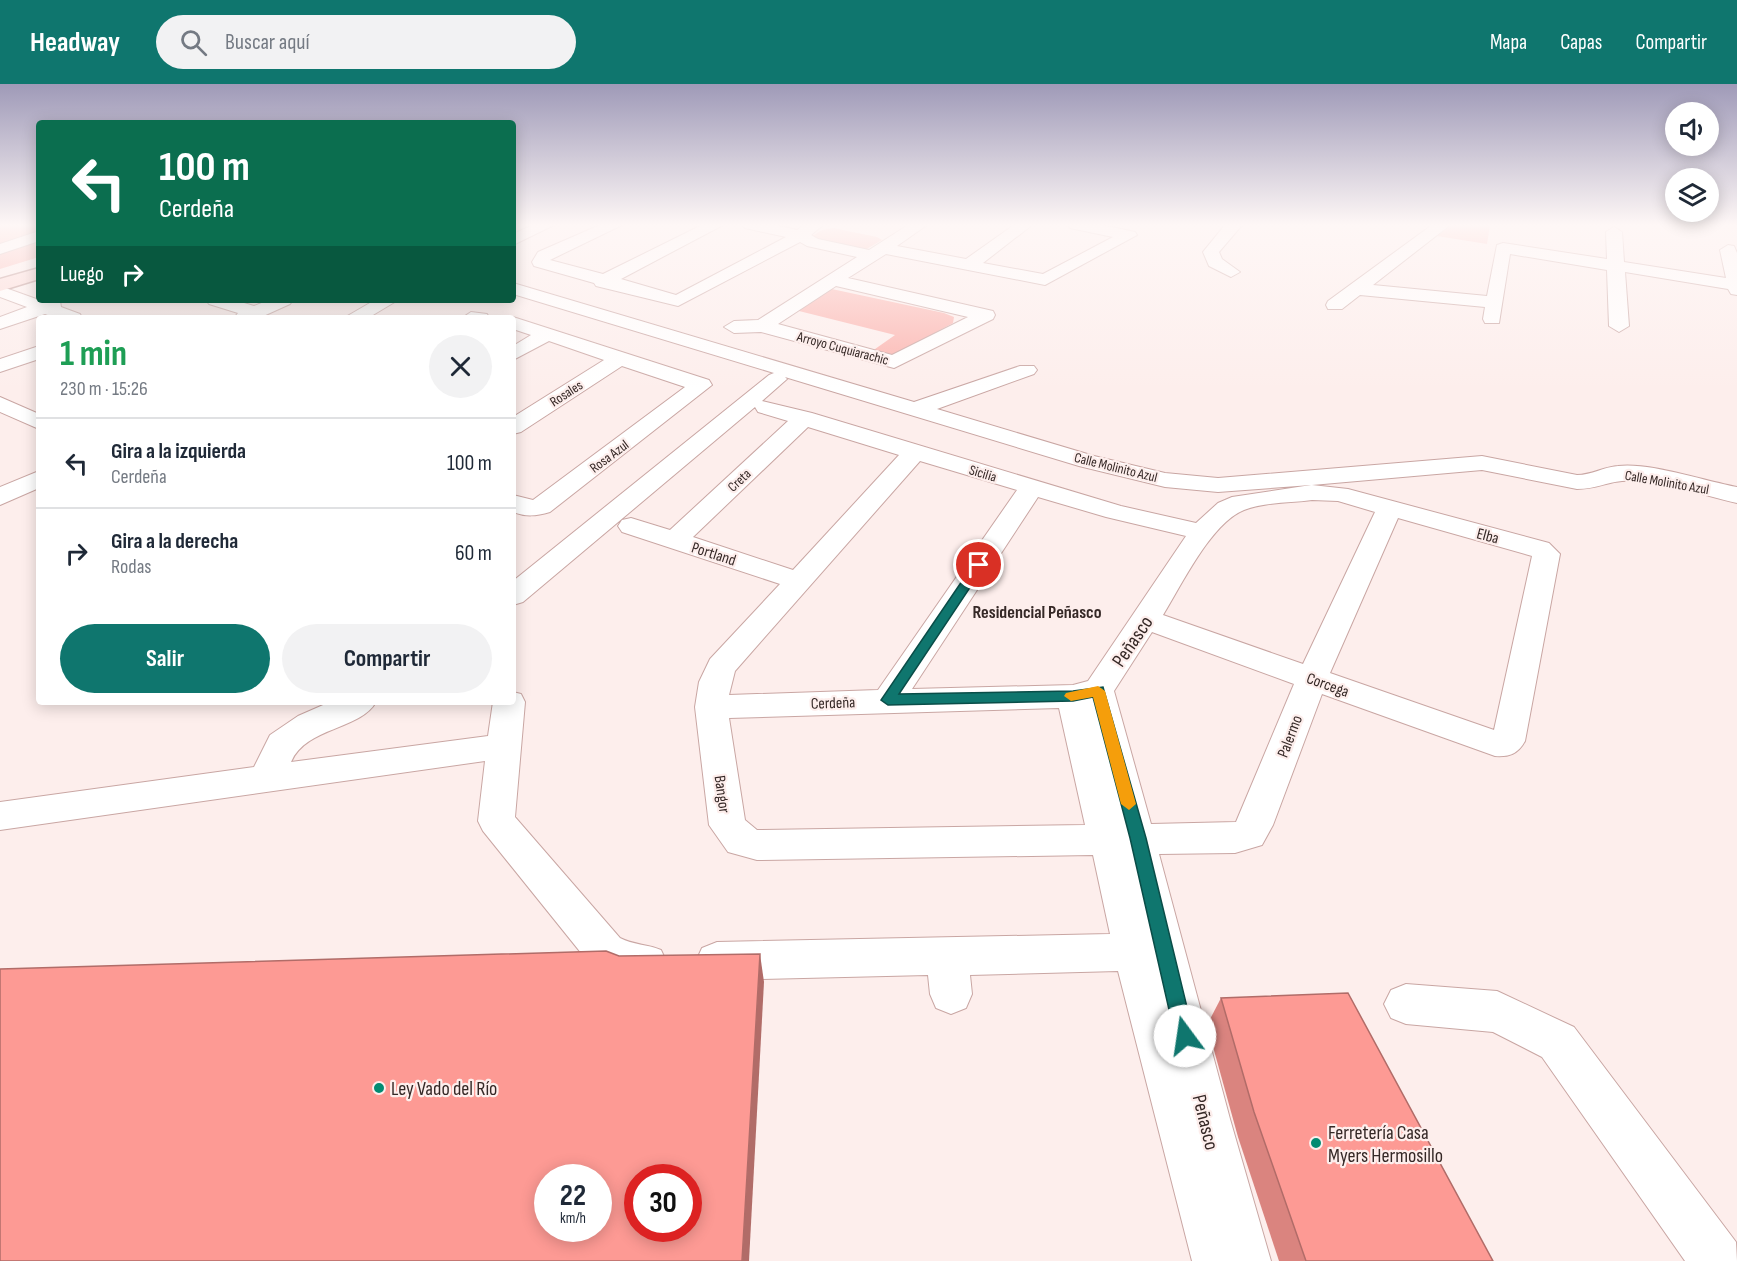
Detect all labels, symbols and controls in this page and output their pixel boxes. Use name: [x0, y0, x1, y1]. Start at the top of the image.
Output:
search box: [156, 15, 576, 69]
text: Headway: [30, 26, 120, 59]
icon: search: [177, 26, 210, 59]
text: Buscar aquí: [225, 29, 310, 56]
text: Mapa: [1490, 30, 1527, 55]
text: Capas: [1560, 30, 1602, 55]
text: Compartir: [1635, 30, 1707, 55]
map controls: [1665, 102, 1719, 222]
button: sound: [1665, 102, 1719, 156]
text: 100 m: [159, 142, 250, 193]
icon: left: [60, 144, 138, 222]
button: layers: [1665, 168, 1719, 222]
text: Cerdeña: [159, 193, 234, 225]
icon: right: [116, 258, 149, 291]
text: Luego: [60, 261, 104, 288]
street label: Arroyo Cuquiarachic: [794, 328, 891, 369]
text: 1 min: [60, 333, 127, 376]
button: close: [429, 335, 492, 398]
text: 230 m · 15:26: [60, 377, 148, 401]
street label: Rosales: [547, 377, 586, 410]
street label: Rosa Azul: [586, 436, 632, 477]
text: Gira a la izquierda: [111, 438, 246, 465]
icon: left: [60, 447, 93, 480]
street label: Calle Molinito Azul: [1073, 449, 1159, 486]
text: 100 m: [447, 450, 492, 477]
street label: Sicilia: [967, 461, 999, 486]
text: Cerdeña: [111, 465, 167, 489]
street label: Creta: [724, 465, 755, 495]
street label: Calle Molinito Azul: [1624, 467, 1710, 498]
street label: Elba: [1474, 524, 1501, 549]
text: Gira a la derecha: [111, 528, 238, 555]
icon: right: [60, 537, 93, 570]
street label: Portland: [689, 538, 738, 571]
pin: [953, 539, 1004, 590]
text: 60 m: [455, 540, 492, 567]
icon: arrive: [962, 548, 995, 581]
text: Rodas: [111, 555, 152, 579]
district label: Residencial Peñasco: [972, 602, 1102, 623]
street label: Peñasco: [1107, 612, 1158, 672]
button: Salir: [60, 624, 270, 693]
button: Compartir: [282, 624, 492, 693]
street label: Corcega: [1304, 669, 1351, 702]
street label: Cerdeña: [810, 693, 856, 714]
street label: Palermo: [1274, 713, 1307, 760]
street label: Bangor: [709, 774, 734, 815]
position arrow: [1153, 1004, 1217, 1068]
place label: Ley Vado del Río: [391, 1077, 497, 1101]
marker: Ley Vado del Río: [372, 1081, 386, 1095]
street label: Peñasco: [1187, 1092, 1223, 1152]
place label: Ferretería Casa Myers Hermosillo: [1328, 1121, 1443, 1168]
marker: Ferretería Casa Myers Hermosillo: [1309, 1136, 1323, 1150]
speed limit sign: 30: [624, 1164, 702, 1242]
text: 22: [560, 1178, 586, 1214]
text: km/h: [560, 1209, 586, 1228]

